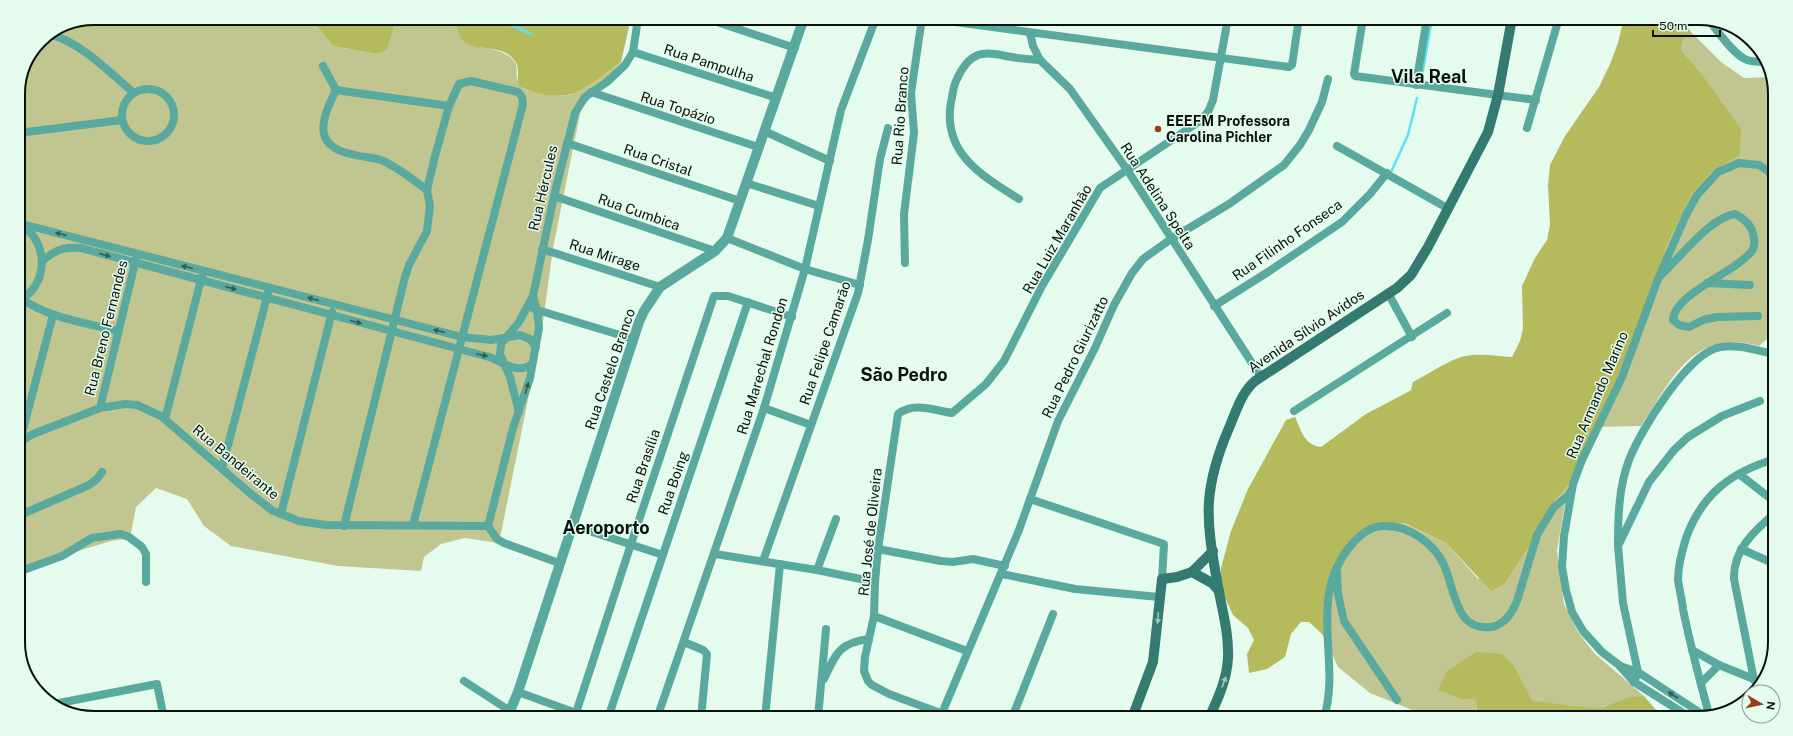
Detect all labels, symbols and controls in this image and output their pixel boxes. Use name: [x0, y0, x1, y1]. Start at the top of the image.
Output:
scale bar: [1653, 12, 1720, 38]
text: 50 m: [1659, 19, 1687, 33]
street label: Rua Pampulha: [662, 41, 756, 85]
street label: Rua Rio Branco: [889, 66, 911, 166]
district label: Vila Real: [1391, 66, 1467, 87]
street label: Rua Topázio: [638, 88, 718, 128]
place label: EEEFM Professora Carolina Pichler: [1166, 113, 1290, 145]
marker: EEEFM Professora Carolina Pichler: [1153, 124, 1163, 134]
street label: Rua Adelina Spelta: [1117, 140, 1199, 252]
street label: Rua Cristal: [622, 141, 694, 179]
street label: Rua Hércules: [525, 144, 561, 232]
street label: Rua Luiz Maranhão: [1019, 181, 1095, 296]
street label: Rua Cumbica: [596, 190, 682, 234]
street label: Rua Filinho Fonseca: [1229, 196, 1345, 284]
one-way arrow: [55, 231, 67, 237]
street label: Rua Mirage: [567, 236, 643, 274]
one-way arrow: [100, 252, 112, 258]
street label: Rua Breno Fernandes: [81, 258, 131, 398]
one-way arrow: [181, 264, 193, 270]
street label: Rua Felipe Camarão: [796, 279, 854, 407]
one-way arrow: [225, 286, 237, 292]
street label: Avenida Sílvio Avidos: [1245, 286, 1367, 376]
street label: Rua Pedro Giurizatto: [1039, 293, 1111, 420]
one-way arrow: [307, 296, 319, 302]
street label: Rua Marechal Rondon: [734, 296, 790, 436]
street label: Rua Castelo Branco: [582, 306, 638, 432]
one-way arrow: [351, 319, 363, 325]
one-way arrow: [433, 328, 445, 334]
street label: Rua Armando Marino: [1563, 329, 1631, 461]
one-way arrow: [476, 353, 488, 359]
district label: São Pedro: [860, 364, 948, 385]
one-way arrow: [524, 382, 530, 394]
street label: Rua Bandeirante: [190, 421, 282, 503]
street label: Rua Brasília: [623, 427, 663, 505]
street label: Rua Boing: [655, 449, 691, 517]
street label: Rua José de Oliveira: [855, 467, 885, 597]
district label: Aeroporto: [562, 517, 650, 538]
one-way arrow: [1154, 612, 1161, 624]
one-way arrow: [1221, 675, 1227, 687]
north arrow: [1741, 684, 1781, 724]
one-way arrow: [1668, 691, 1678, 699]
text: N: [1764, 700, 1777, 711]

